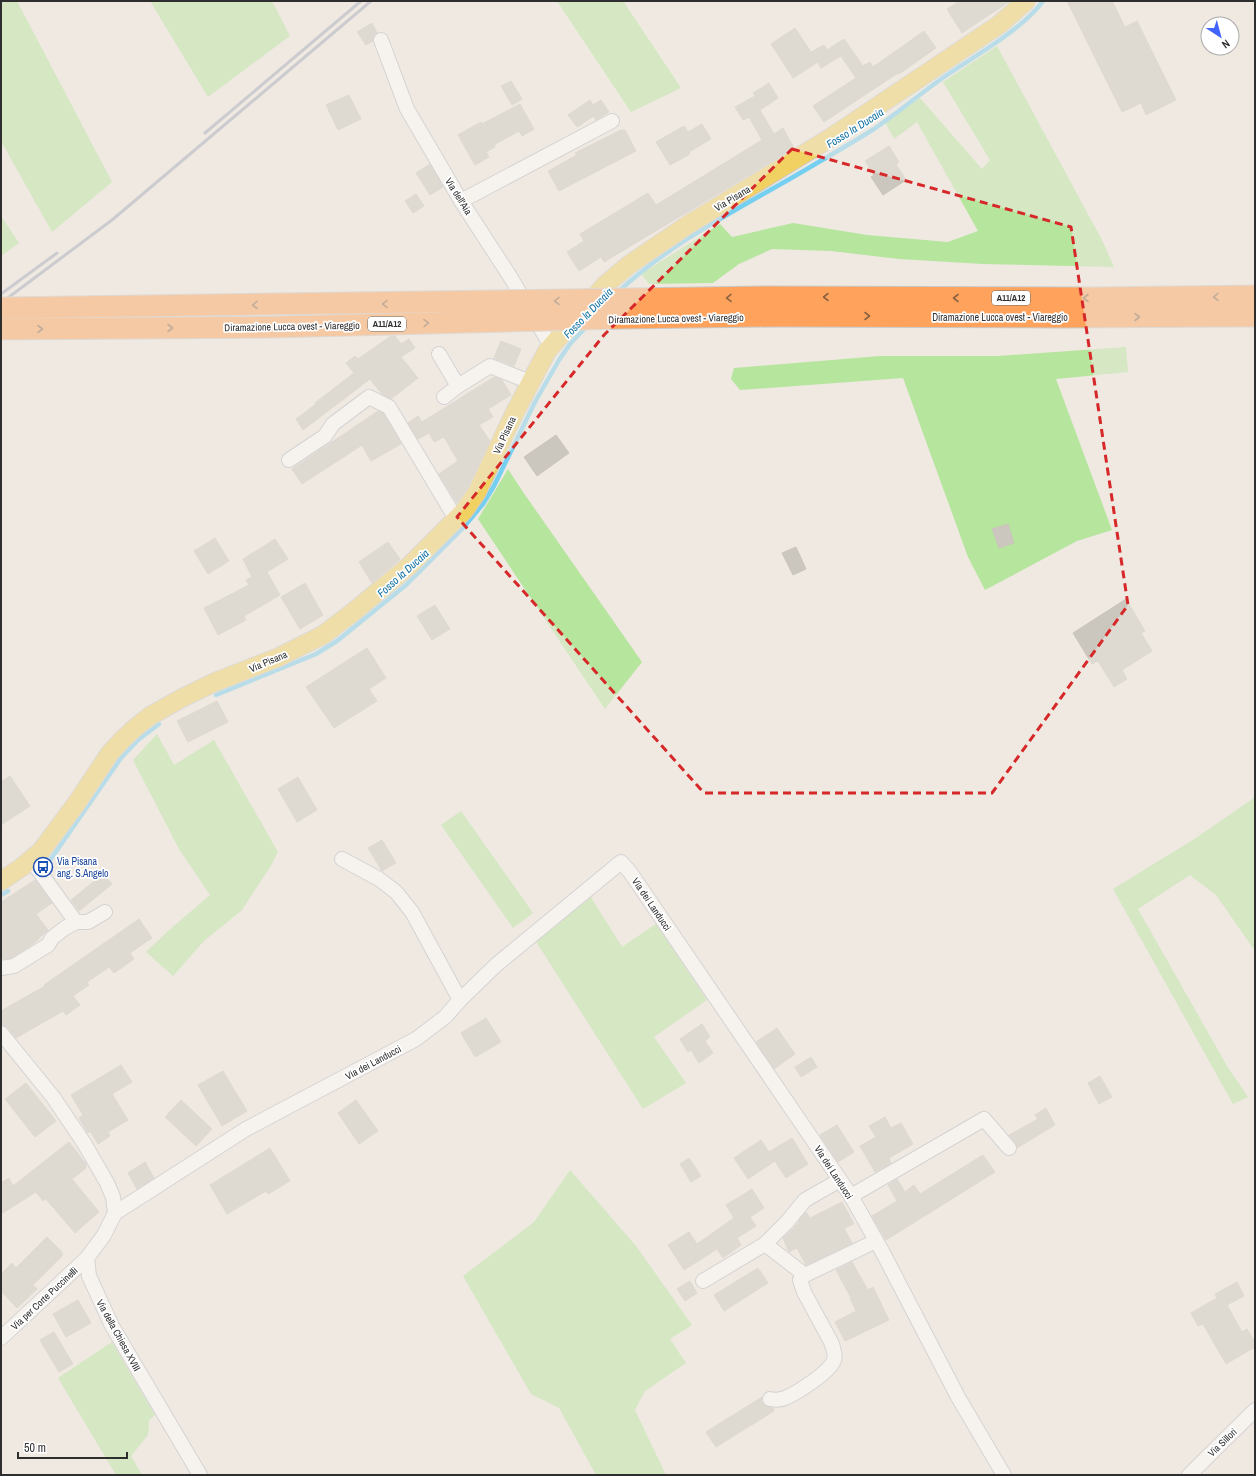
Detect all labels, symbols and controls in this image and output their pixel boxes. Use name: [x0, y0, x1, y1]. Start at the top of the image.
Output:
north arrow: [1200, 16, 1240, 56]
text: N: [1219, 37, 1233, 52]
water label: Fosso la Ducaia: [824, 105, 886, 151]
street label: Via dell'Aia: [442, 175, 475, 218]
street label: Via Pisana: [712, 182, 753, 214]
water label: Fosso la Ducaia: [560, 285, 616, 341]
road number: A11/A12: [992, 291, 1030, 305]
one-way arrow: [1213, 292, 1219, 301]
one-way arrow: [823, 293, 829, 301]
one-way arrow: [726, 294, 732, 302]
one-way arrow: [953, 294, 959, 302]
one-way arrow: [1083, 294, 1089, 302]
one-way arrow: [554, 297, 560, 305]
one-way arrow: [382, 299, 388, 308]
one-way arrow: [252, 301, 258, 310]
street label: Diramazione Lucca ovest - Viareggio: [608, 311, 744, 326]
street label: Diramazione Lucca ovest - Viareggio: [932, 311, 1068, 324]
one-way arrow: [864, 312, 870, 320]
one-way arrow: [1134, 312, 1140, 321]
road number: A11/A12: [368, 317, 406, 331]
street label: Diramazione Lucca ovest - Viareggio: [224, 319, 360, 334]
one-way arrow: [423, 319, 429, 327]
one-way arrow: [167, 324, 173, 332]
one-way arrow: [37, 325, 43, 333]
street label: Via Pisana: [490, 414, 519, 456]
water label: Fosso la Ducaia: [374, 546, 432, 600]
street label: Via Pisana: [247, 647, 290, 675]
place label: Via Pisana ang. S.Angelo: [57, 855, 109, 880]
bus stop icon: Via Pisana ang. S.Angelo: [32, 856, 54, 878]
street label: Via dei Landucci: [629, 875, 674, 933]
street label: Via dei Landucci: [343, 1042, 403, 1083]
street label: Via dei Landucci: [811, 1143, 856, 1202]
street label: Via per Corte Puccinelli: [8, 1264, 80, 1333]
street label: Via della Chiesa XVIII: [93, 1297, 144, 1373]
street label: Via Sillori: [1205, 1425, 1240, 1459]
scale bar: [18, 1434, 127, 1460]
text: 50 m: [24, 1440, 46, 1456]

